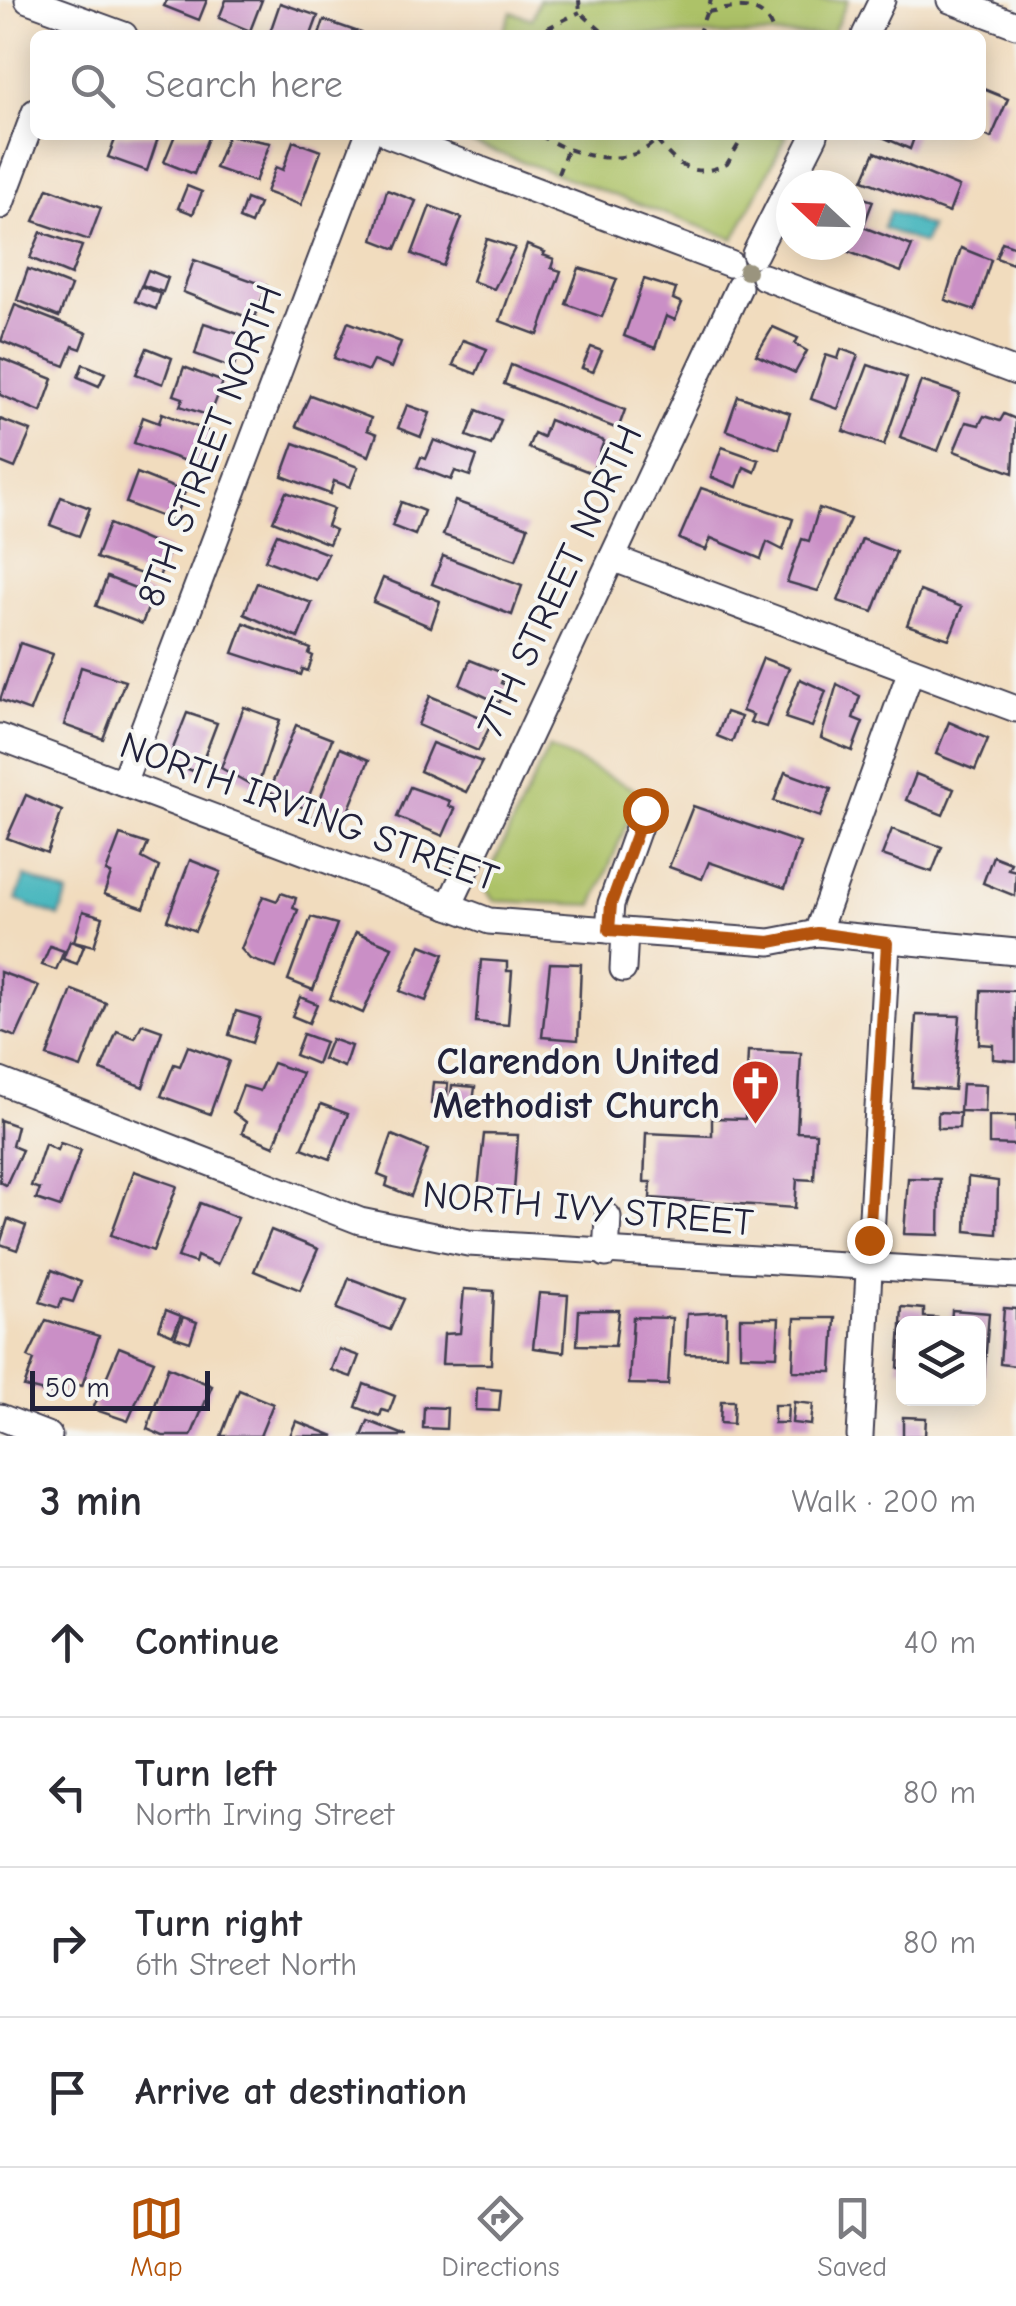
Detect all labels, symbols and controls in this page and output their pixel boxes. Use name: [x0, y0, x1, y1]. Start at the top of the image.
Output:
search box: [30, 30, 986, 140]
icon: search: [65, 58, 120, 113]
text: Search here: [145, 63, 343, 107]
north arrow: [776, 170, 866, 260]
street label: 8TH STREET NORTH: [128, 279, 292, 613]
street label: 7TH STREET NORTH: [468, 418, 652, 744]
street label: NORTH IRVING STREET: [114, 723, 504, 901]
route start: [623, 788, 669, 834]
place label: Clarendon United Methodist Church: [433, 1040, 720, 1128]
church icon: Clarendon United Methodist Church: [729, 1058, 781, 1126]
street label: NORTH IVY STREET: [421, 1173, 755, 1245]
route end: [847, 1218, 893, 1264]
map controls: [896, 1316, 986, 1406]
button: layers: [896, 1316, 986, 1406]
scale bar: [30, 1366, 210, 1410]
text: 50 m: [45, 1372, 110, 1404]
text: 3 min: [40, 1477, 142, 1526]
text: Walk · 200 m: [792, 1483, 976, 1520]
icon: ahead: [40, 1615, 95, 1670]
text: Continue: [135, 1620, 279, 1664]
text: 40 m: [904, 1624, 976, 1661]
text: Turn left: [135, 1752, 276, 1796]
icon: left: [40, 1765, 95, 1820]
text: 80 m: [903, 1774, 976, 1811]
text: North Irving Street: [135, 1796, 394, 1833]
text: Turn right: [135, 1902, 302, 1946]
icon: right: [40, 1915, 95, 1970]
text: 80 m: [903, 1924, 976, 1961]
text: 6th Street North: [135, 1946, 357, 1983]
icon: arrive: [40, 2065, 95, 2120]
text: Arrive at destination: [135, 2070, 467, 2114]
tab: Map: [129, 2191, 184, 2283]
tab: Directions: [441, 2191, 560, 2283]
tab: Saved: [817, 2191, 887, 2283]

